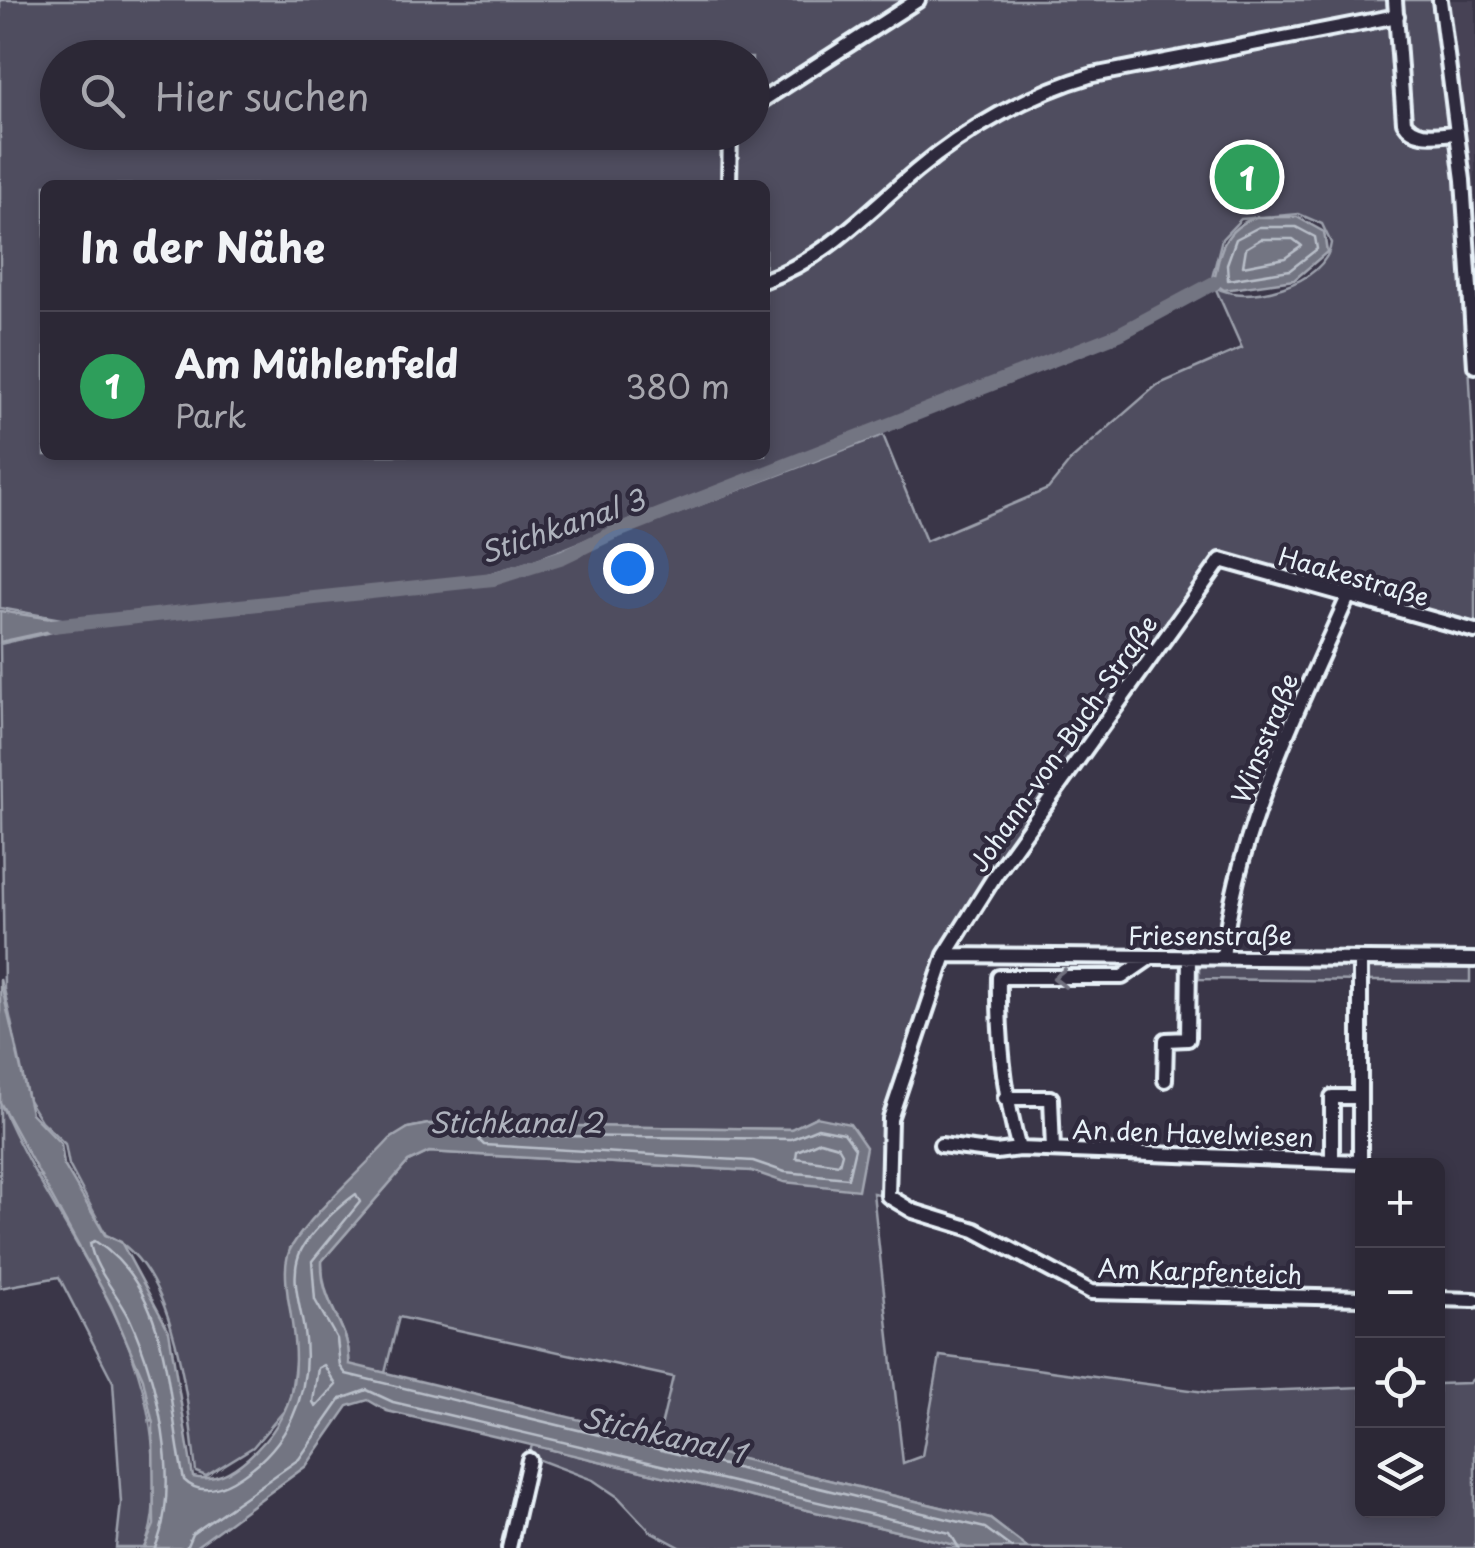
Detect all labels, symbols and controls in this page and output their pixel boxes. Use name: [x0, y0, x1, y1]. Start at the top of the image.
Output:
search box: [40, 40, 770, 150]
text: Hier suchen: [155, 67, 369, 124]
icon: search: [75, 68, 130, 123]
pin: 1: [1214, 140, 1280, 214]
text: In der Nähe: [80, 214, 325, 277]
text: Am Mühlenfeld: [175, 334, 458, 391]
text: 1: [105, 362, 120, 410]
text: 380 m: [625, 362, 730, 410]
text: Park: [175, 391, 247, 439]
water label: Stichkanal 3: [474, 477, 651, 573]
street label: Haakestraße: [1274, 536, 1434, 616]
your location: [603, 543, 654, 594]
street label: Johann-von-Buch-Straße: [960, 607, 1166, 879]
street label: Winsstraße: [1221, 667, 1307, 809]
street label: Friesenstraße: [1128, 916, 1292, 954]
one-way arrow: [1052, 967, 1068, 989]
water label: Stichkanal 2: [430, 1100, 604, 1143]
street label: An den Havelwiesen: [1072, 1110, 1314, 1156]
map controls: [1355, 1158, 1445, 1518]
button: +: [1355, 1158, 1445, 1248]
street label: Am Karpfenteich: [1097, 1248, 1303, 1294]
button: −: [1355, 1248, 1445, 1338]
button: locate: [1355, 1338, 1445, 1428]
water label: Stichkanal 1: [579, 1394, 754, 1475]
button: layers: [1355, 1428, 1445, 1518]

